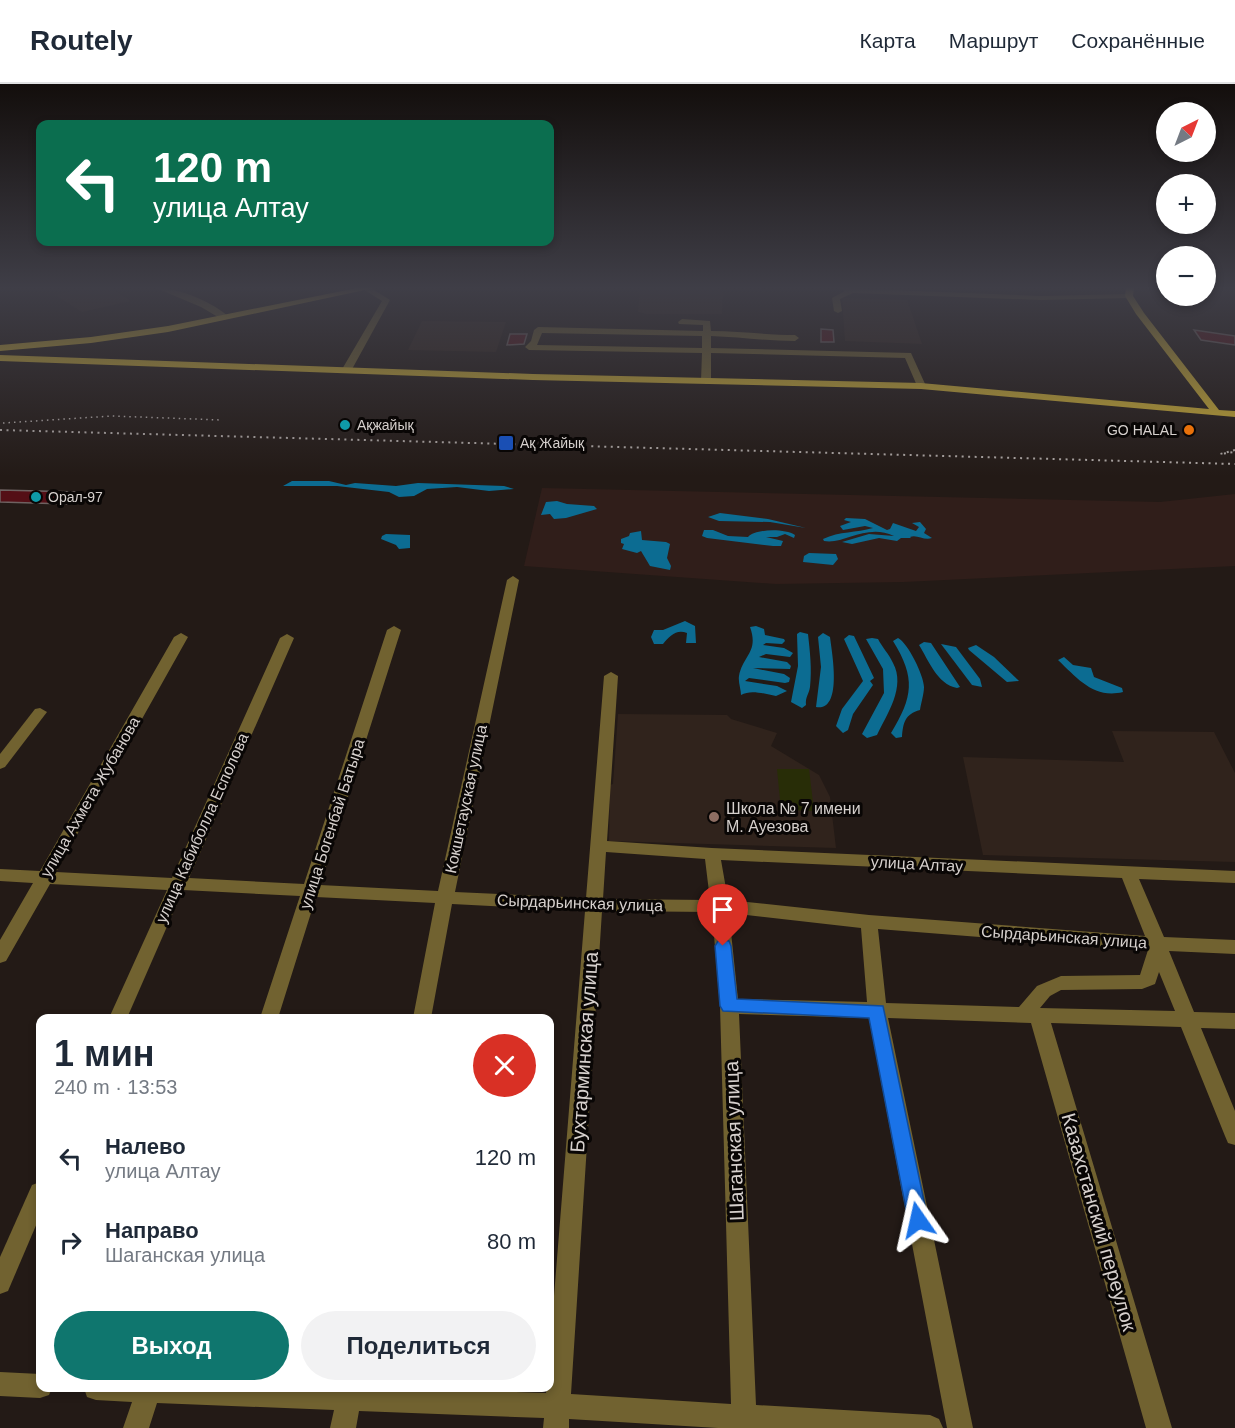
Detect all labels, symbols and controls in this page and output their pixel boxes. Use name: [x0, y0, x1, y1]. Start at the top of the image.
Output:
text: Routely: [30, 25, 133, 56]
text: Карта: [860, 29, 916, 52]
text: Маршрут: [949, 29, 1038, 52]
text: Сохранённые: [1071, 29, 1205, 52]
north arrow: [1156, 102, 1216, 162]
map controls: [1156, 102, 1216, 306]
icon: left: [54, 144, 132, 222]
text: 120 m: [153, 144, 272, 191]
button: +: [1156, 174, 1216, 234]
text: улица Алтау: [153, 193, 309, 223]
button: −: [1156, 246, 1216, 306]
place label: Ақжайық: [357, 417, 414, 433]
marker: Ақжайық: [338, 418, 352, 432]
place label: GO HALAL: [1107, 422, 1177, 438]
marker: GO HALAL: [1182, 423, 1196, 437]
marker: Ақ Жайық: [497, 434, 515, 452]
place label: Ақ Жайық: [520, 435, 585, 451]
place label: Орал-97: [48, 489, 103, 505]
marker: Орал-97: [29, 490, 43, 504]
street label: улица Ахмета Жубанова: [37, 714, 143, 880]
street label: Кокшетауская улица: [442, 723, 490, 875]
street label: улица Кабиболла Есполова: [152, 730, 252, 925]
street label: улица Богенбай Батыра: [296, 737, 368, 911]
place label: Школа № 7 имени М. Ауезова: [726, 800, 861, 835]
marker: Школа № 7 имени М. Ауезова: [707, 810, 721, 824]
street label: улица Алтау: [870, 853, 964, 875]
pin: [697, 884, 748, 946]
street label: Сырдарьинская улица: [497, 892, 663, 914]
icon: arrive: [706, 893, 739, 926]
street label: Сырдарьинская улица: [981, 923, 1148, 951]
street label: Бухтарминская улица: [566, 950, 602, 1153]
text: 1 мин: [54, 1033, 155, 1074]
button: close: [473, 1034, 536, 1097]
street label: Шаганская улица: [720, 1060, 748, 1221]
text: 240 m · 13:53: [54, 1076, 177, 1098]
street label: Казахстанский переулок: [1057, 1110, 1141, 1334]
text: Налево: [105, 1134, 186, 1159]
icon: left: [54, 1142, 87, 1175]
text: 120 m: [475, 1145, 536, 1170]
text: улица Алтау: [105, 1160, 220, 1182]
position arrow: [886, 1188, 950, 1252]
text: Направо: [105, 1218, 199, 1243]
icon: right: [54, 1226, 87, 1259]
text: 80 m: [487, 1229, 536, 1254]
text: Шаганская улица: [105, 1244, 265, 1266]
button: Выход: [54, 1311, 289, 1380]
button: Поделиться: [301, 1311, 536, 1380]

